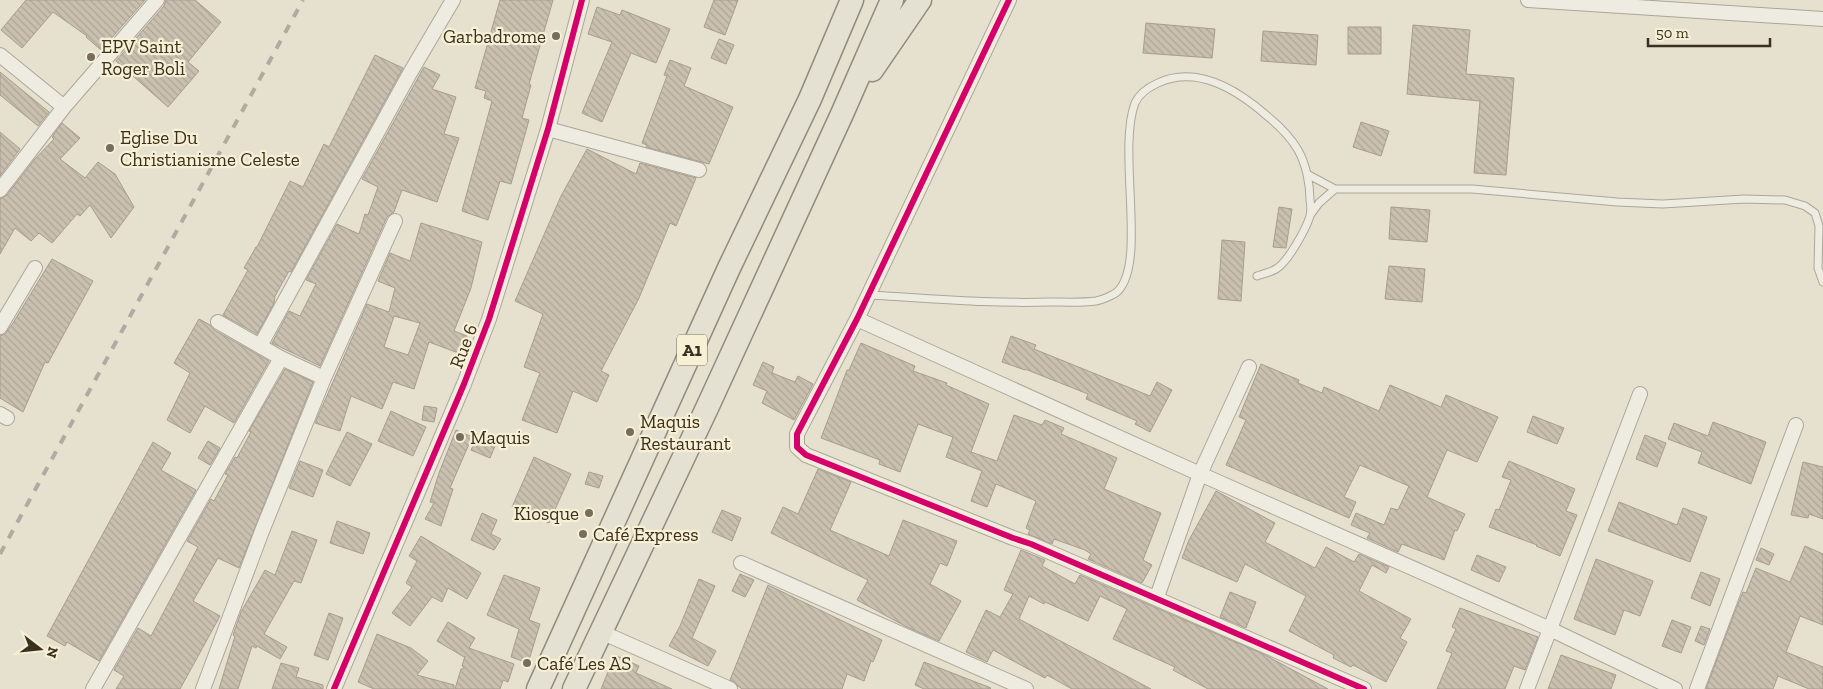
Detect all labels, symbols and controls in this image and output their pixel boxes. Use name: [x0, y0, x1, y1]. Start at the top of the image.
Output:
scale bar: [1648, 15, 1770, 47]
text: 50 m: [1656, 24, 1689, 42]
place label: Garbadrome: [443, 25, 546, 48]
marker: Garbadrome: [550, 30, 562, 42]
place label: EPV Saint Roger Boli: [101, 35, 185, 80]
marker: EPV Saint Roger Boli: [85, 51, 97, 63]
place label: Eglise Du Christianisme Celeste: [120, 126, 300, 171]
marker: Eglise Du Christianisme Celeste: [104, 142, 116, 154]
street label: Rue 6: [445, 321, 482, 372]
road number: A1: [677, 334, 707, 366]
place label: Maquis Restaurant: [640, 410, 731, 455]
place label: Maquis: [470, 426, 530, 449]
marker: Maquis Restaurant: [624, 426, 636, 438]
marker: Maquis: [454, 431, 466, 443]
place label: Kiosque: [514, 502, 579, 525]
marker: Kiosque: [583, 507, 595, 519]
place label: Café Express: [593, 523, 699, 546]
marker: Café Express: [577, 528, 589, 540]
north arrow: [15, 624, 65, 674]
text: N: [42, 645, 62, 660]
place label: Café Les AS: [537, 652, 631, 675]
marker: Café Les AS: [521, 657, 533, 669]

